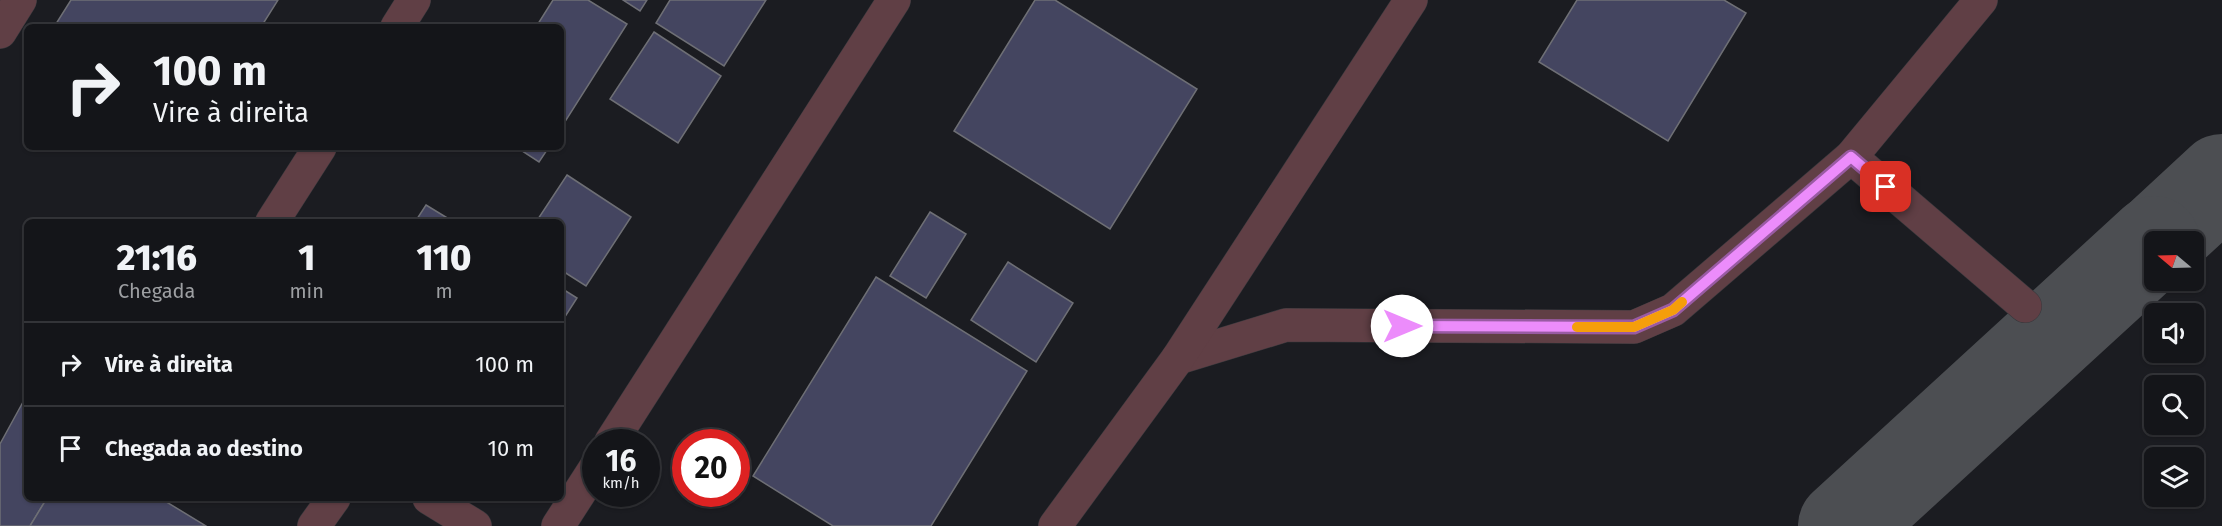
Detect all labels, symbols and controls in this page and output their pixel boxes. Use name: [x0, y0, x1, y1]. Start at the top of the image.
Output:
text: 100 m: [153, 46, 267, 96]
icon: right: [54, 48, 132, 126]
text: Vire à direita: [153, 97, 309, 129]
pin: [1860, 161, 1911, 212]
icon: arrive: [1869, 170, 1902, 203]
north arrow: [2144, 231, 2204, 291]
map controls: [2144, 231, 2204, 507]
text: 21:16: [117, 236, 197, 280]
text: 1: [298, 236, 315, 280]
text: 110: [417, 236, 471, 280]
text: Chegada: [118, 279, 195, 303]
text: min: [289, 279, 324, 303]
text: m: [435, 279, 453, 303]
position arrow: [1370, 294, 1434, 358]
button: sound: [2144, 303, 2204, 363]
icon: right: [54, 348, 87, 381]
text: Vire à direita: [105, 351, 233, 378]
text: 100 m: [475, 351, 534, 378]
button: search: [2144, 375, 2204, 435]
speed limit sign: 20: [672, 429, 750, 507]
icon: arrive: [54, 432, 87, 465]
text: Chegada ao destino: [105, 435, 303, 462]
text: 10 m: [488, 435, 534, 462]
text: 16: [606, 443, 636, 479]
button: layers: [2144, 447, 2204, 507]
text: km/h: [602, 474, 640, 492]

